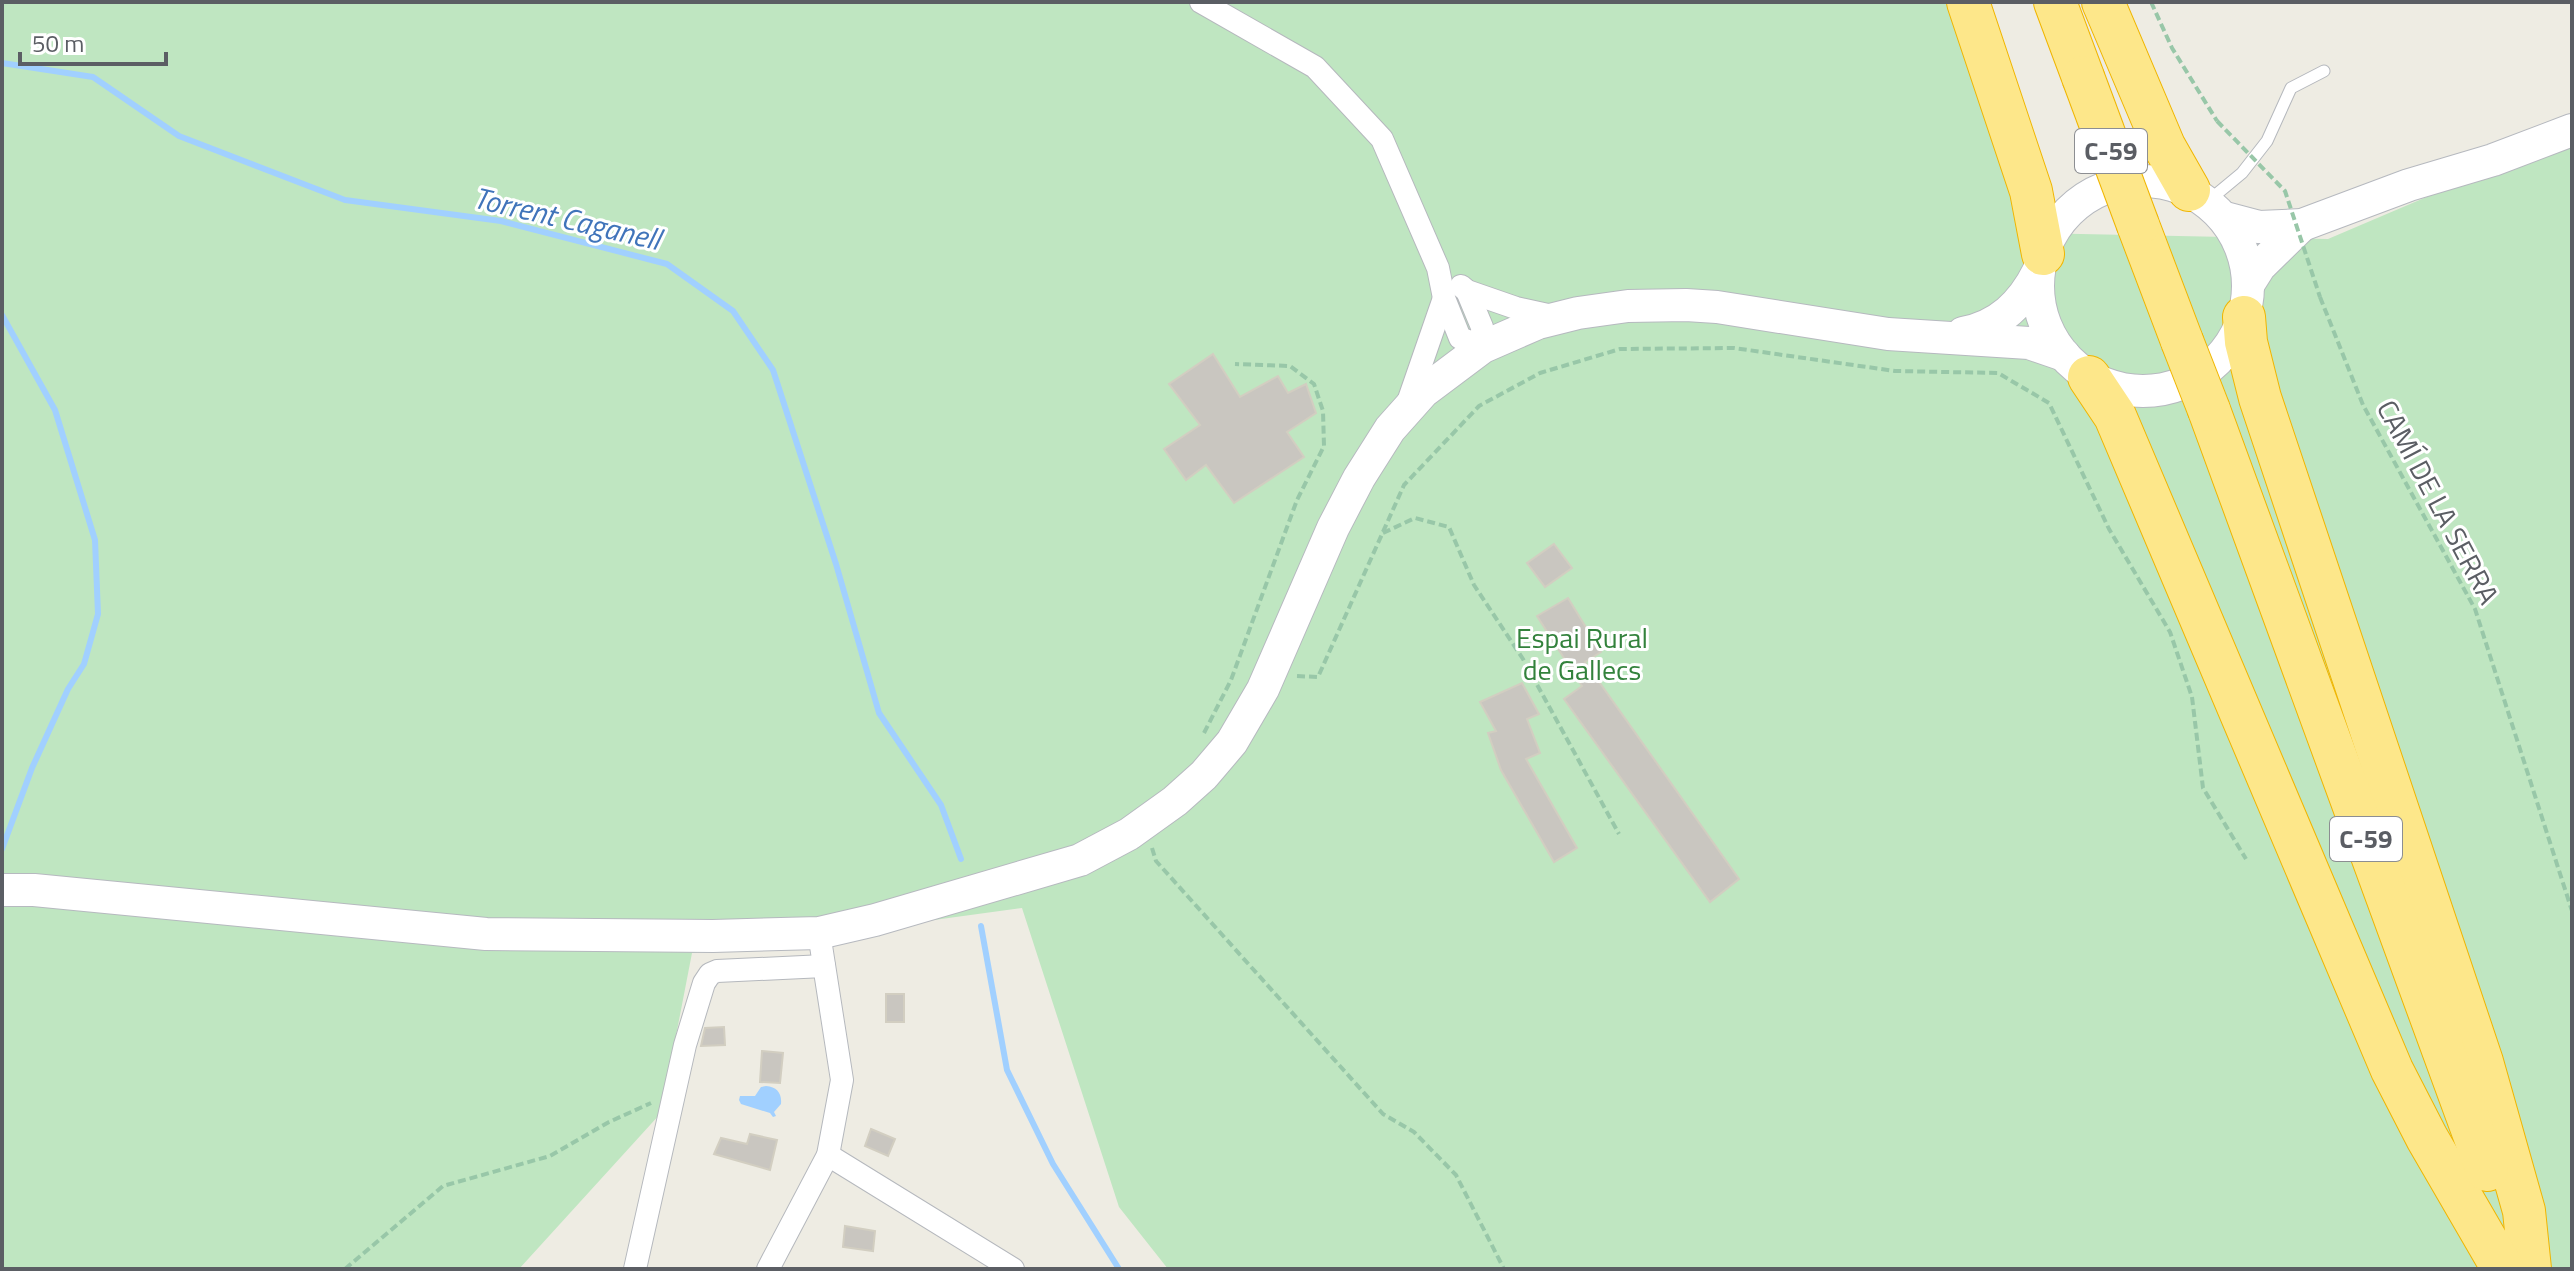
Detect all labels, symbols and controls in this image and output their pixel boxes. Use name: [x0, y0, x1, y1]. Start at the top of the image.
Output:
scale bar: [20, 16, 166, 66]
text: 50 m: [32, 25, 84, 61]
road number: C-59: [2075, 129, 2147, 173]
water label: Torrent Caganell: [469, 174, 669, 263]
street label: CAMÍ DE LA SERRA: [2366, 392, 2511, 612]
park label: Espai Rural de Gallecs: [1516, 616, 1648, 691]
road number: C-59: [2330, 817, 2402, 861]

